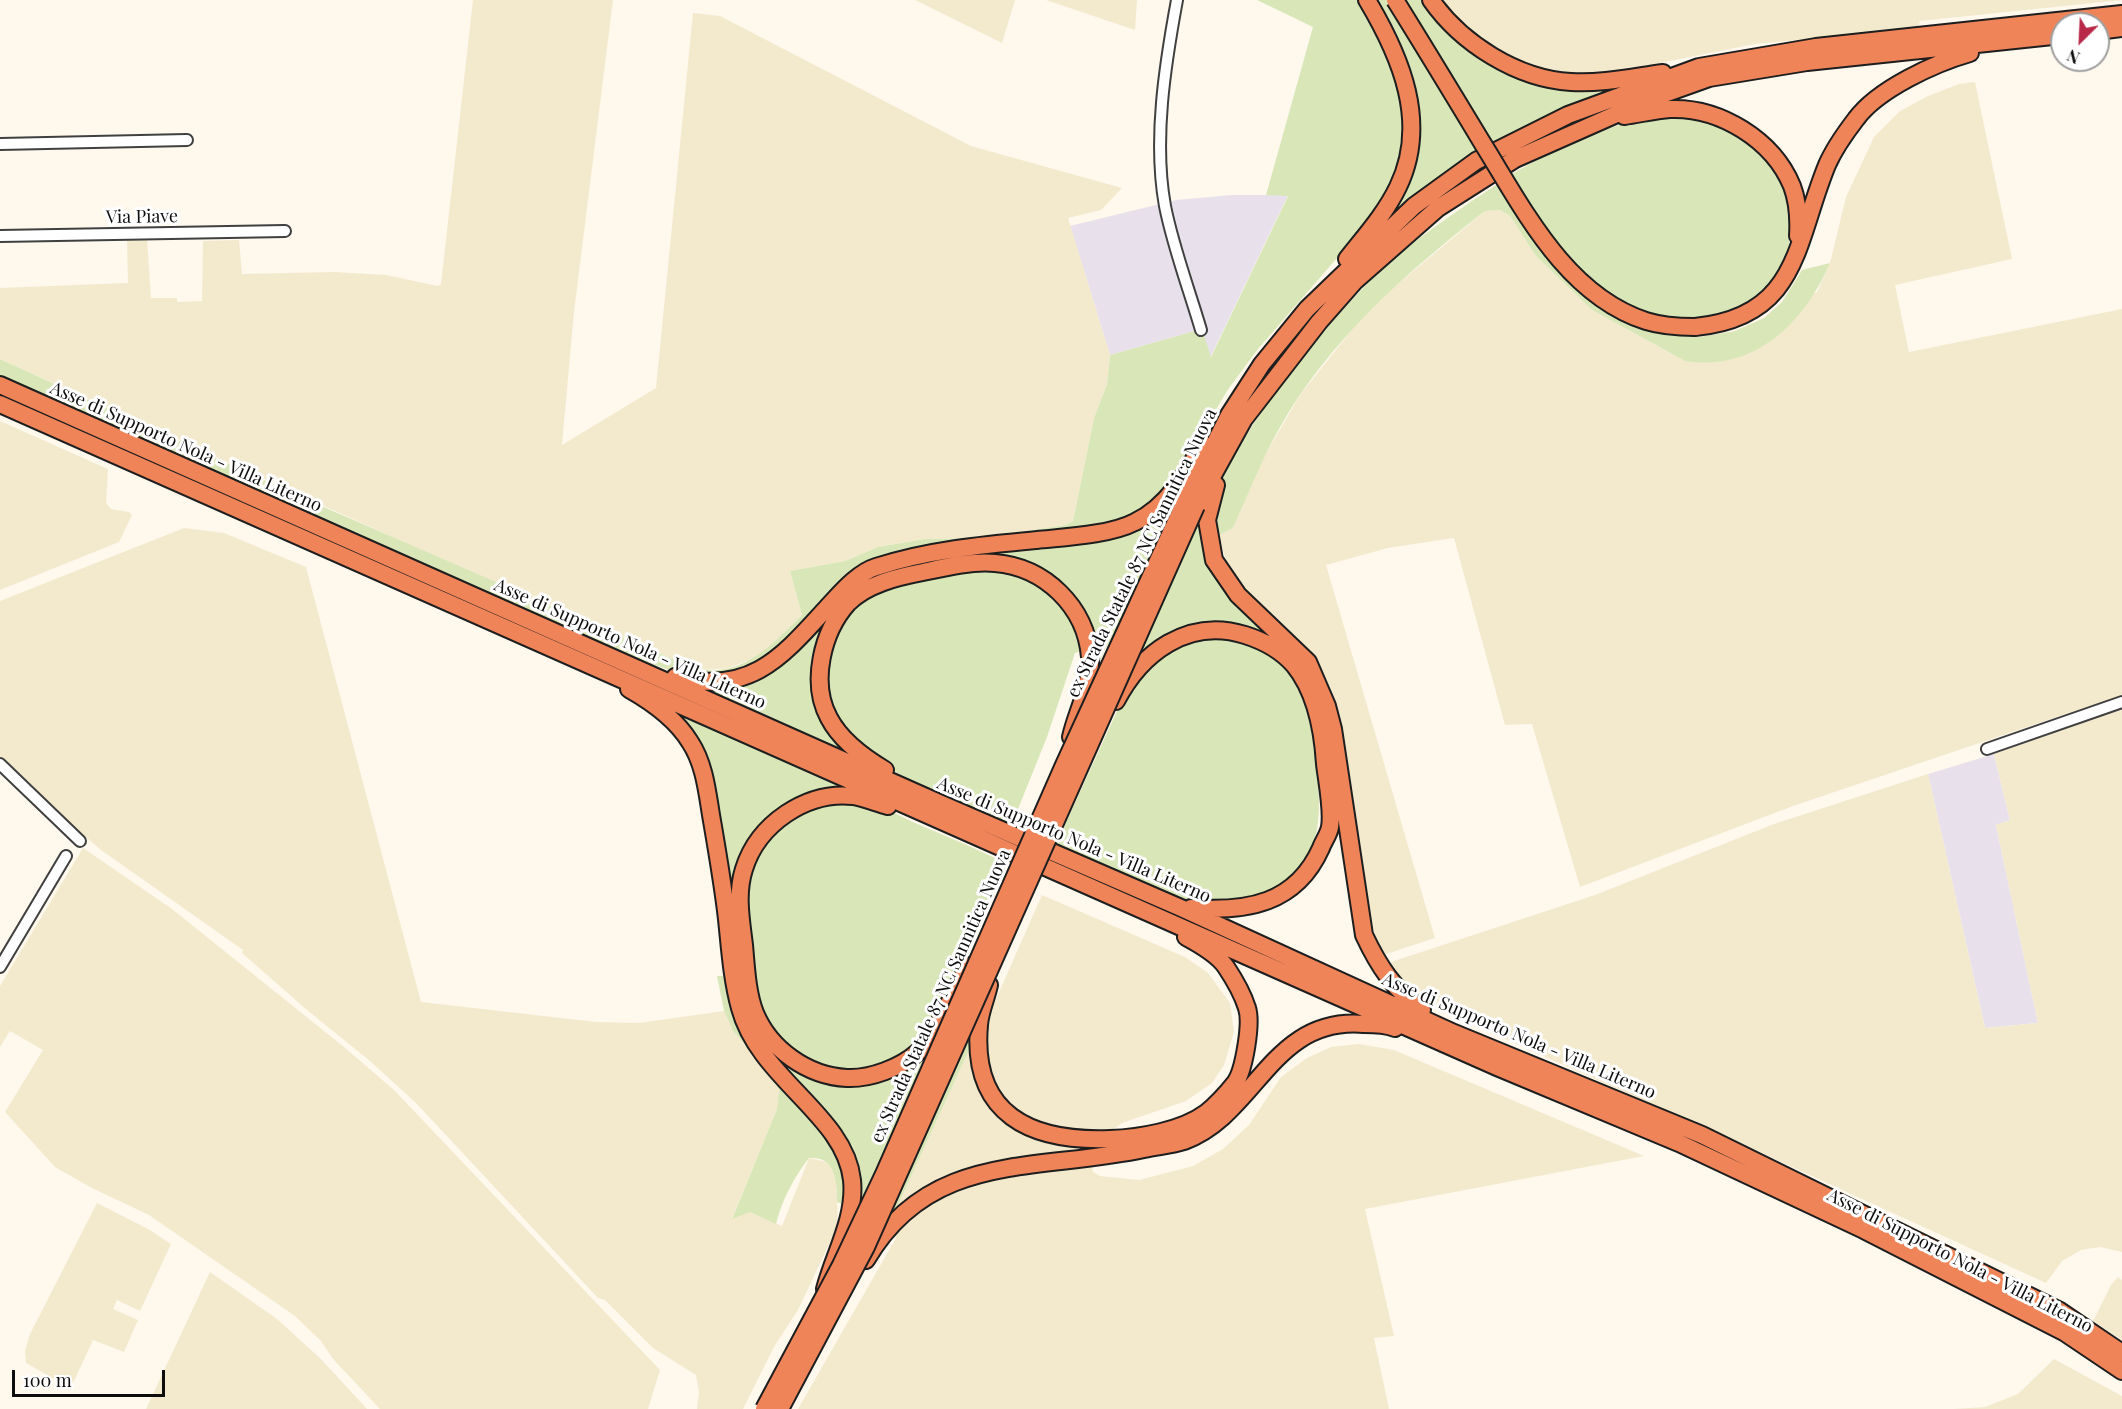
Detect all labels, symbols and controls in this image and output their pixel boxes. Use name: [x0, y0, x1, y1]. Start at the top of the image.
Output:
north arrow: [2050, 12, 2110, 72]
text: N: [2064, 45, 2083, 69]
street label: Via Piave: [106, 206, 178, 228]
street label: Asse di Supporto Nola - Villa Literno: [47, 377, 325, 517]
street label: ex Strada Statale 87 NC Sannitica Nuova: [1062, 405, 1222, 701]
street label: Asse di Supporto Nola - Villa Literno: [491, 574, 769, 714]
street label: Asse di Supporto Nola - Villa Literno: [934, 772, 1214, 908]
street label: ex Strada Statale 87 NC Sannitica Nuova: [866, 846, 1016, 1146]
street label: Asse di Supporto Nola - Villa Literno: [1379, 968, 1659, 1104]
street label: Asse di Supporto Nola - Villa Literno: [1824, 1184, 2096, 1338]
scale bar: [15, 1358, 168, 1396]
text: 100 m: [23, 1368, 72, 1392]

